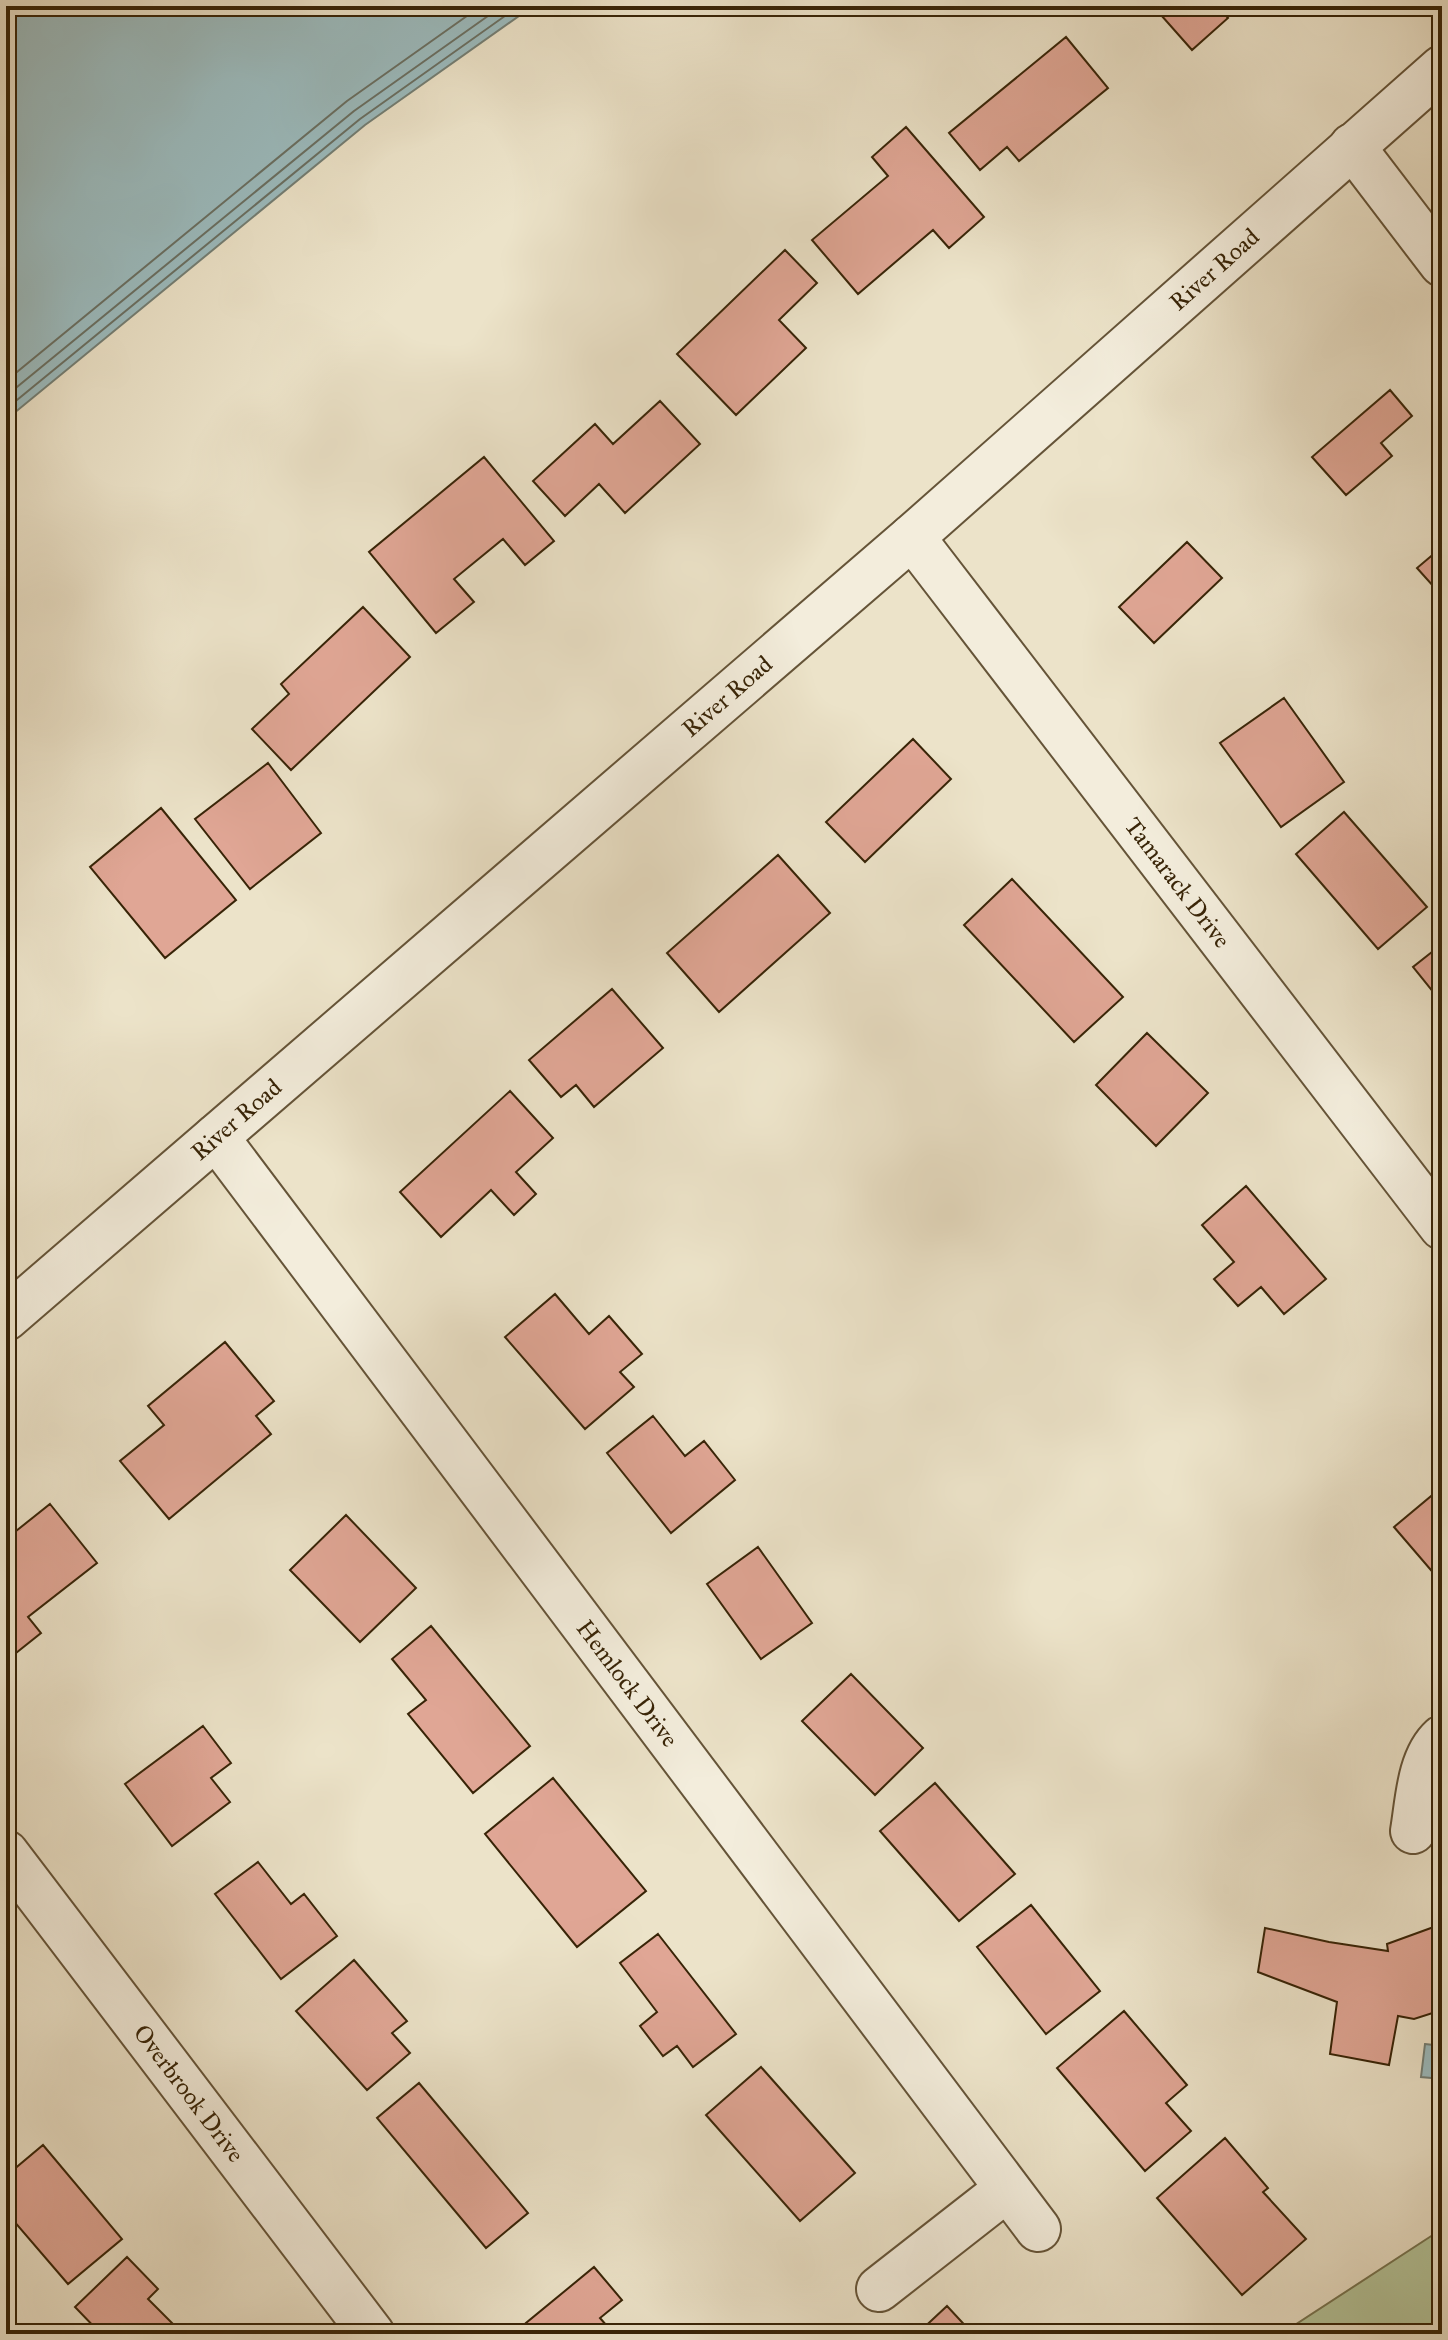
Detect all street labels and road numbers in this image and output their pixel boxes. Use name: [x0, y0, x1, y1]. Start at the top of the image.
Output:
street label: River Road: [1163, 222, 1265, 317]
street label: River Road: [676, 649, 778, 744]
street label: Tamarack Drive: [1118, 812, 1237, 954]
street label: River Road: [185, 1072, 288, 1167]
street label: Hemlock Drive: [570, 1614, 685, 1753]
street label: Overbrook Drive: [127, 2018, 251, 2168]

